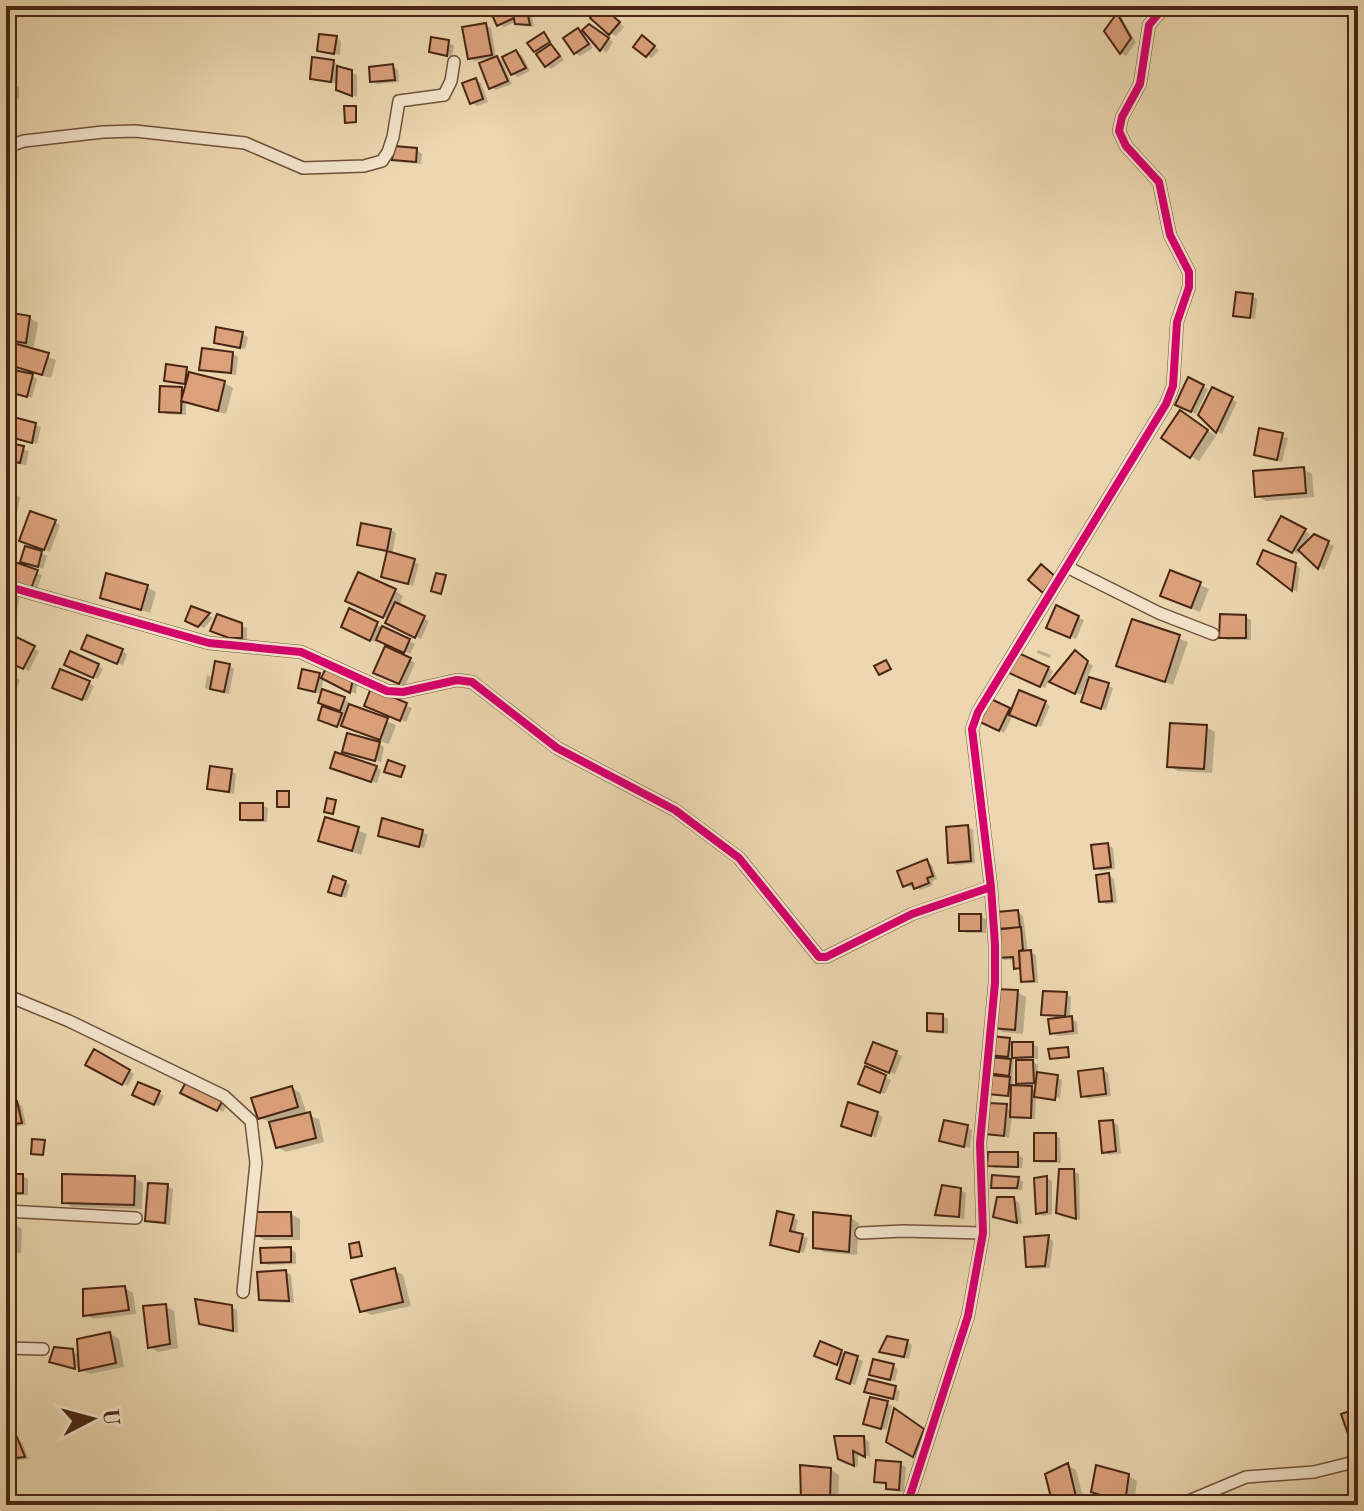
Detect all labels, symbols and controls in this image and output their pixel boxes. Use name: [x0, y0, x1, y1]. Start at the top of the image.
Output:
north arrow: [52, 1379, 132, 1459]
text: U: [98, 1407, 122, 1427]

